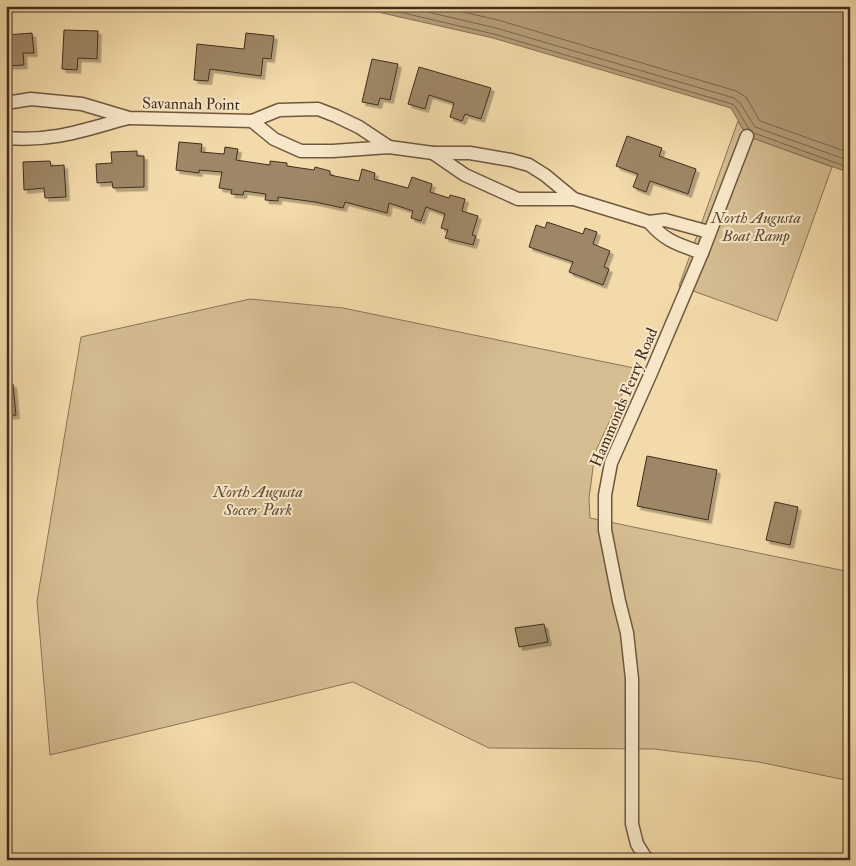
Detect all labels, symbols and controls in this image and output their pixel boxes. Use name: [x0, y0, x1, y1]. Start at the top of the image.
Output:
street label: Savannah Point: [142, 93, 240, 115]
park label: North Augusta Boat Ramp: [710, 208, 801, 246]
street label: Hammonds Ferry Road: [586, 325, 662, 470]
park label: North Augusta Soccer Park: [212, 482, 303, 520]

